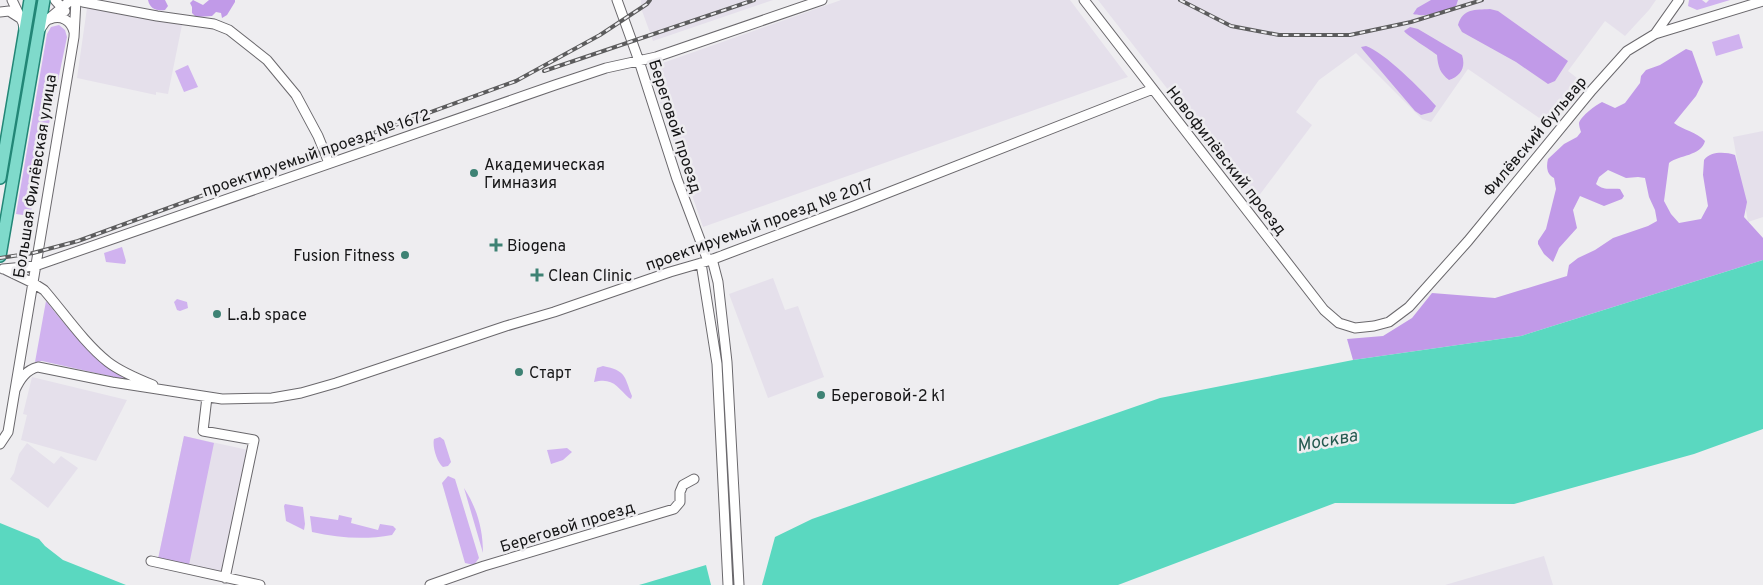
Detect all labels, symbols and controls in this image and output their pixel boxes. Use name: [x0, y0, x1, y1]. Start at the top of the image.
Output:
street label: Береговой проезд: [643, 57, 705, 196]
street label: Большая Филёвская улица: [10, 73, 62, 280]
street label: Филёвский бульвар: [1479, 73, 1592, 202]
street label: Новофилёвский проезд: [1161, 83, 1290, 240]
street label: проектируемый проезд № 1672: [200, 105, 433, 202]
place label: Академическая Гимназия: [484, 156, 605, 194]
marker: Академическая Гимназия: [468, 167, 480, 179]
street label: проектируемый проезд № 2017: [643, 175, 876, 276]
place label: Biogena: [507, 237, 566, 257]
marker: Biogena: [489, 238, 503, 252]
place label: Fusion Fitness: [293, 247, 395, 267]
marker: Fusion Fitness: [399, 249, 411, 261]
place label: Clean Clinic: [548, 267, 632, 287]
marker: Clean Clinic: [530, 268, 544, 282]
place label: L.a.b space: [227, 306, 307, 326]
marker: L.a.b space: [211, 308, 223, 320]
place label: Старт: [529, 364, 571, 384]
marker: Старт: [513, 366, 525, 378]
place label: Береговой-2 k1: [831, 387, 946, 407]
marker: Береговой-2 k1: [815, 389, 827, 401]
water label: Москва: [1295, 425, 1360, 458]
street label: Береговой проезд: [498, 498, 637, 558]

